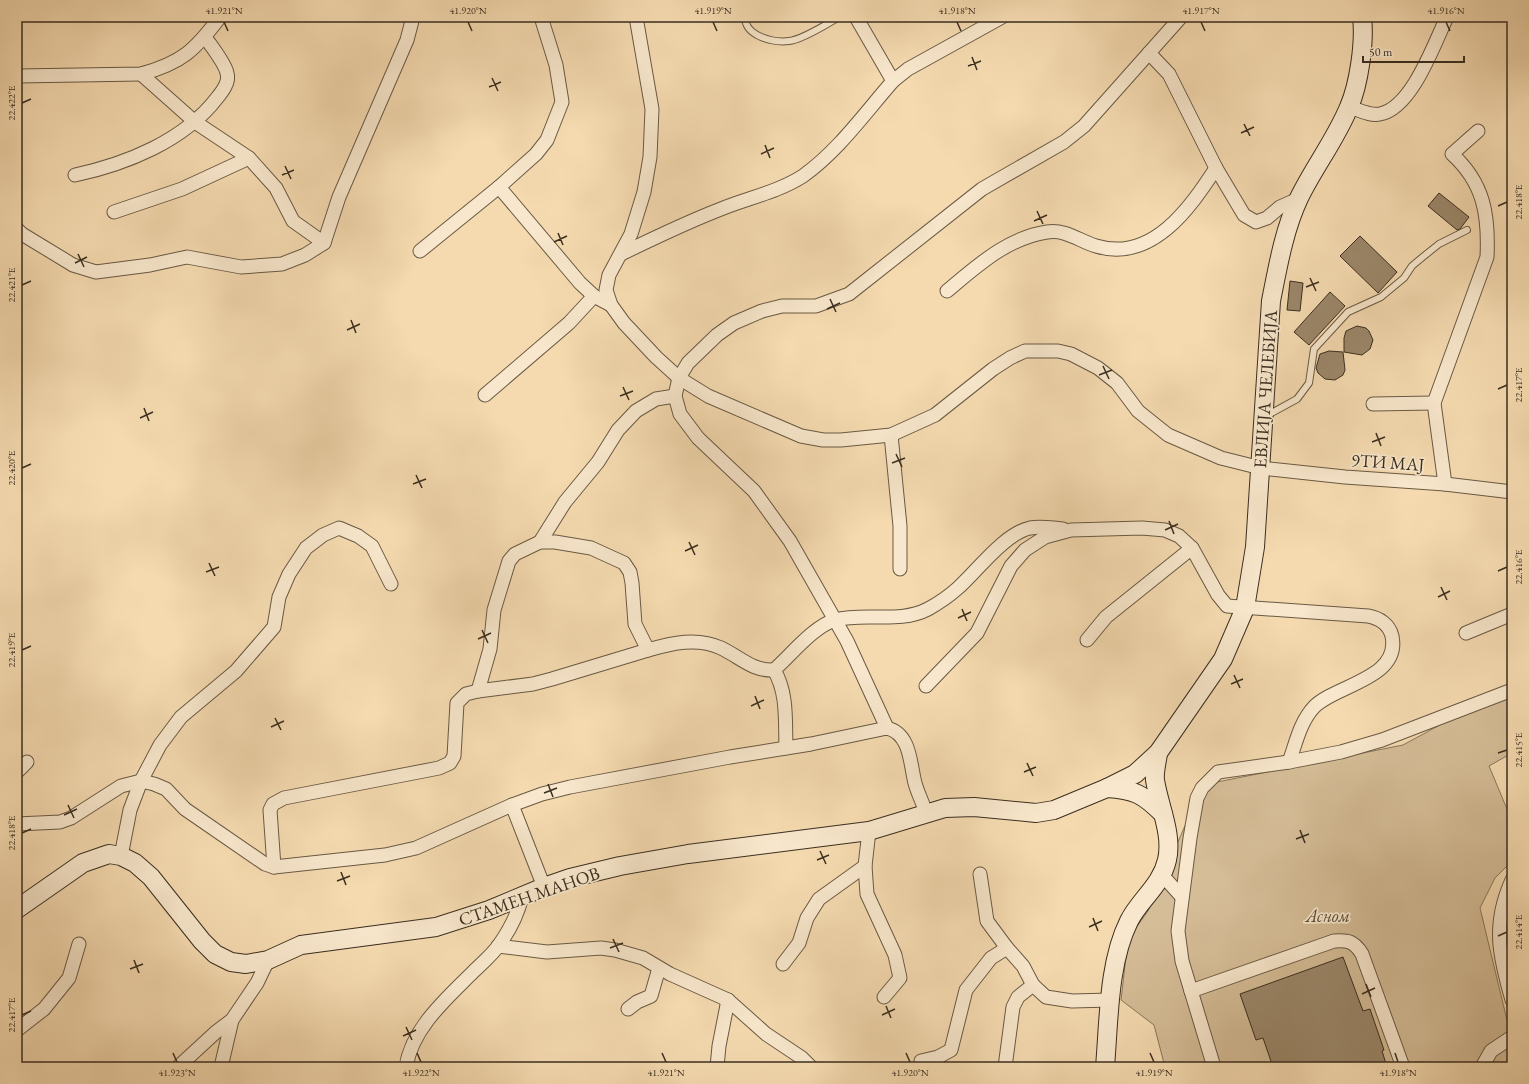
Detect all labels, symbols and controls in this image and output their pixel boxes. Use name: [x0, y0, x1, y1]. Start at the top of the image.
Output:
text: 41.921°N: [205, 4, 243, 17]
text: 41.920°N: [449, 4, 487, 17]
text: 41.919°N: [694, 4, 732, 17]
text: 41.918°N: [938, 4, 976, 17]
text: 41.917°N: [1182, 4, 1220, 17]
text: 41.916°N: [1427, 4, 1465, 17]
scale bar: [1363, 38, 1464, 64]
text: 50 m: [1369, 44, 1393, 60]
text: 22.422°E: [5, 85, 18, 120]
text: 22.418°E: [1512, 184, 1525, 219]
text: 22.421°E: [5, 267, 18, 302]
street label: ЕВЛИЈА ЧЕЛЕБИЈА: [1248, 308, 1282, 469]
text: 22.417°E: [1512, 367, 1525, 402]
street label: 9ТИ МАЈ: [1351, 448, 1425, 476]
text: 22.420°E: [5, 450, 18, 485]
text: 22.416°E: [1512, 549, 1525, 584]
text: 22.419°E: [5, 632, 18, 667]
text: 22.415°E: [1512, 732, 1525, 767]
text: 22.418°E: [5, 815, 18, 850]
street label: СТАМЕН МАНОВ: [455, 861, 603, 931]
park label: Асном: [1304, 904, 1350, 927]
text: 22.414°E: [1512, 914, 1525, 949]
text: 22.417°E: [5, 997, 18, 1032]
text: 41.923°N: [158, 1066, 196, 1079]
text: 41.922°N: [402, 1066, 440, 1079]
text: 41.921°N: [647, 1066, 685, 1079]
text: 41.920°N: [891, 1066, 929, 1079]
text: 41.919°N: [1135, 1066, 1173, 1079]
text: 41.918°N: [1379, 1066, 1417, 1079]

